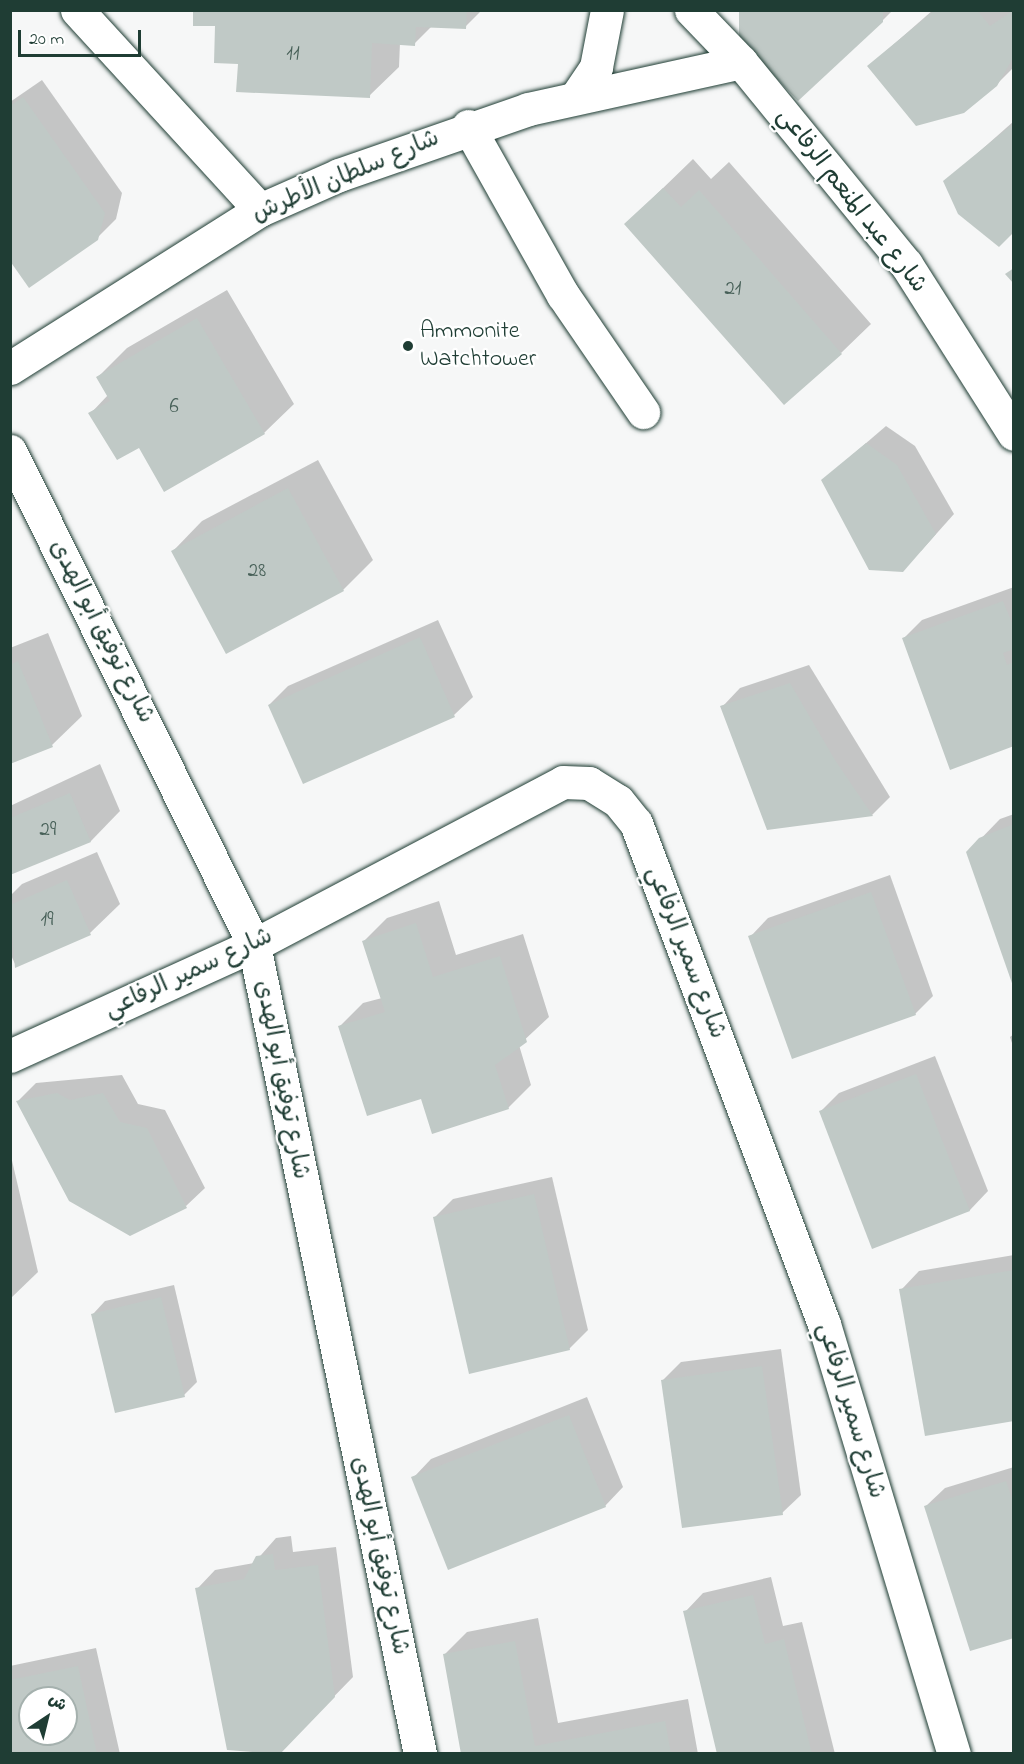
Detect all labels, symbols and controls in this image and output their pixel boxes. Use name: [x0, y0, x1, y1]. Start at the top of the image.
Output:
scale bar: [21, 18, 144, 56]
text: 20 m: [29, 27, 64, 53]
house number: 11: [286, 41, 300, 67]
street label: شارع عبد المنعم الرفاعي: [770, 103, 932, 299]
street label: شارع سلطان الأطرش: [248, 125, 444, 229]
house number: 21: [724, 276, 742, 302]
place label: Ammonite Watchtower: [420, 318, 536, 374]
marker: Ammonite Watchtower: [401, 339, 415, 353]
house number: 6: [169, 394, 179, 420]
street label: شارع توفيق أبو الهدى: [42, 535, 160, 729]
house number: 28: [248, 558, 266, 584]
house number: 29: [40, 817, 56, 843]
street label: شارع سمير الرفاعي: [639, 863, 731, 1043]
house number: 19: [41, 907, 53, 933]
street label: شارع سمير الرفاعي: [100, 922, 278, 1026]
street label: شارع توفيق أبو الهدى: [248, 978, 314, 1182]
street label: شارع سمير الرفاعي: [810, 1320, 890, 1502]
street label: شارع توفيق أبو الهدى: [344, 1454, 414, 1658]
north arrow: [18, 1686, 78, 1746]
text: ش: [43, 1688, 71, 1718]

